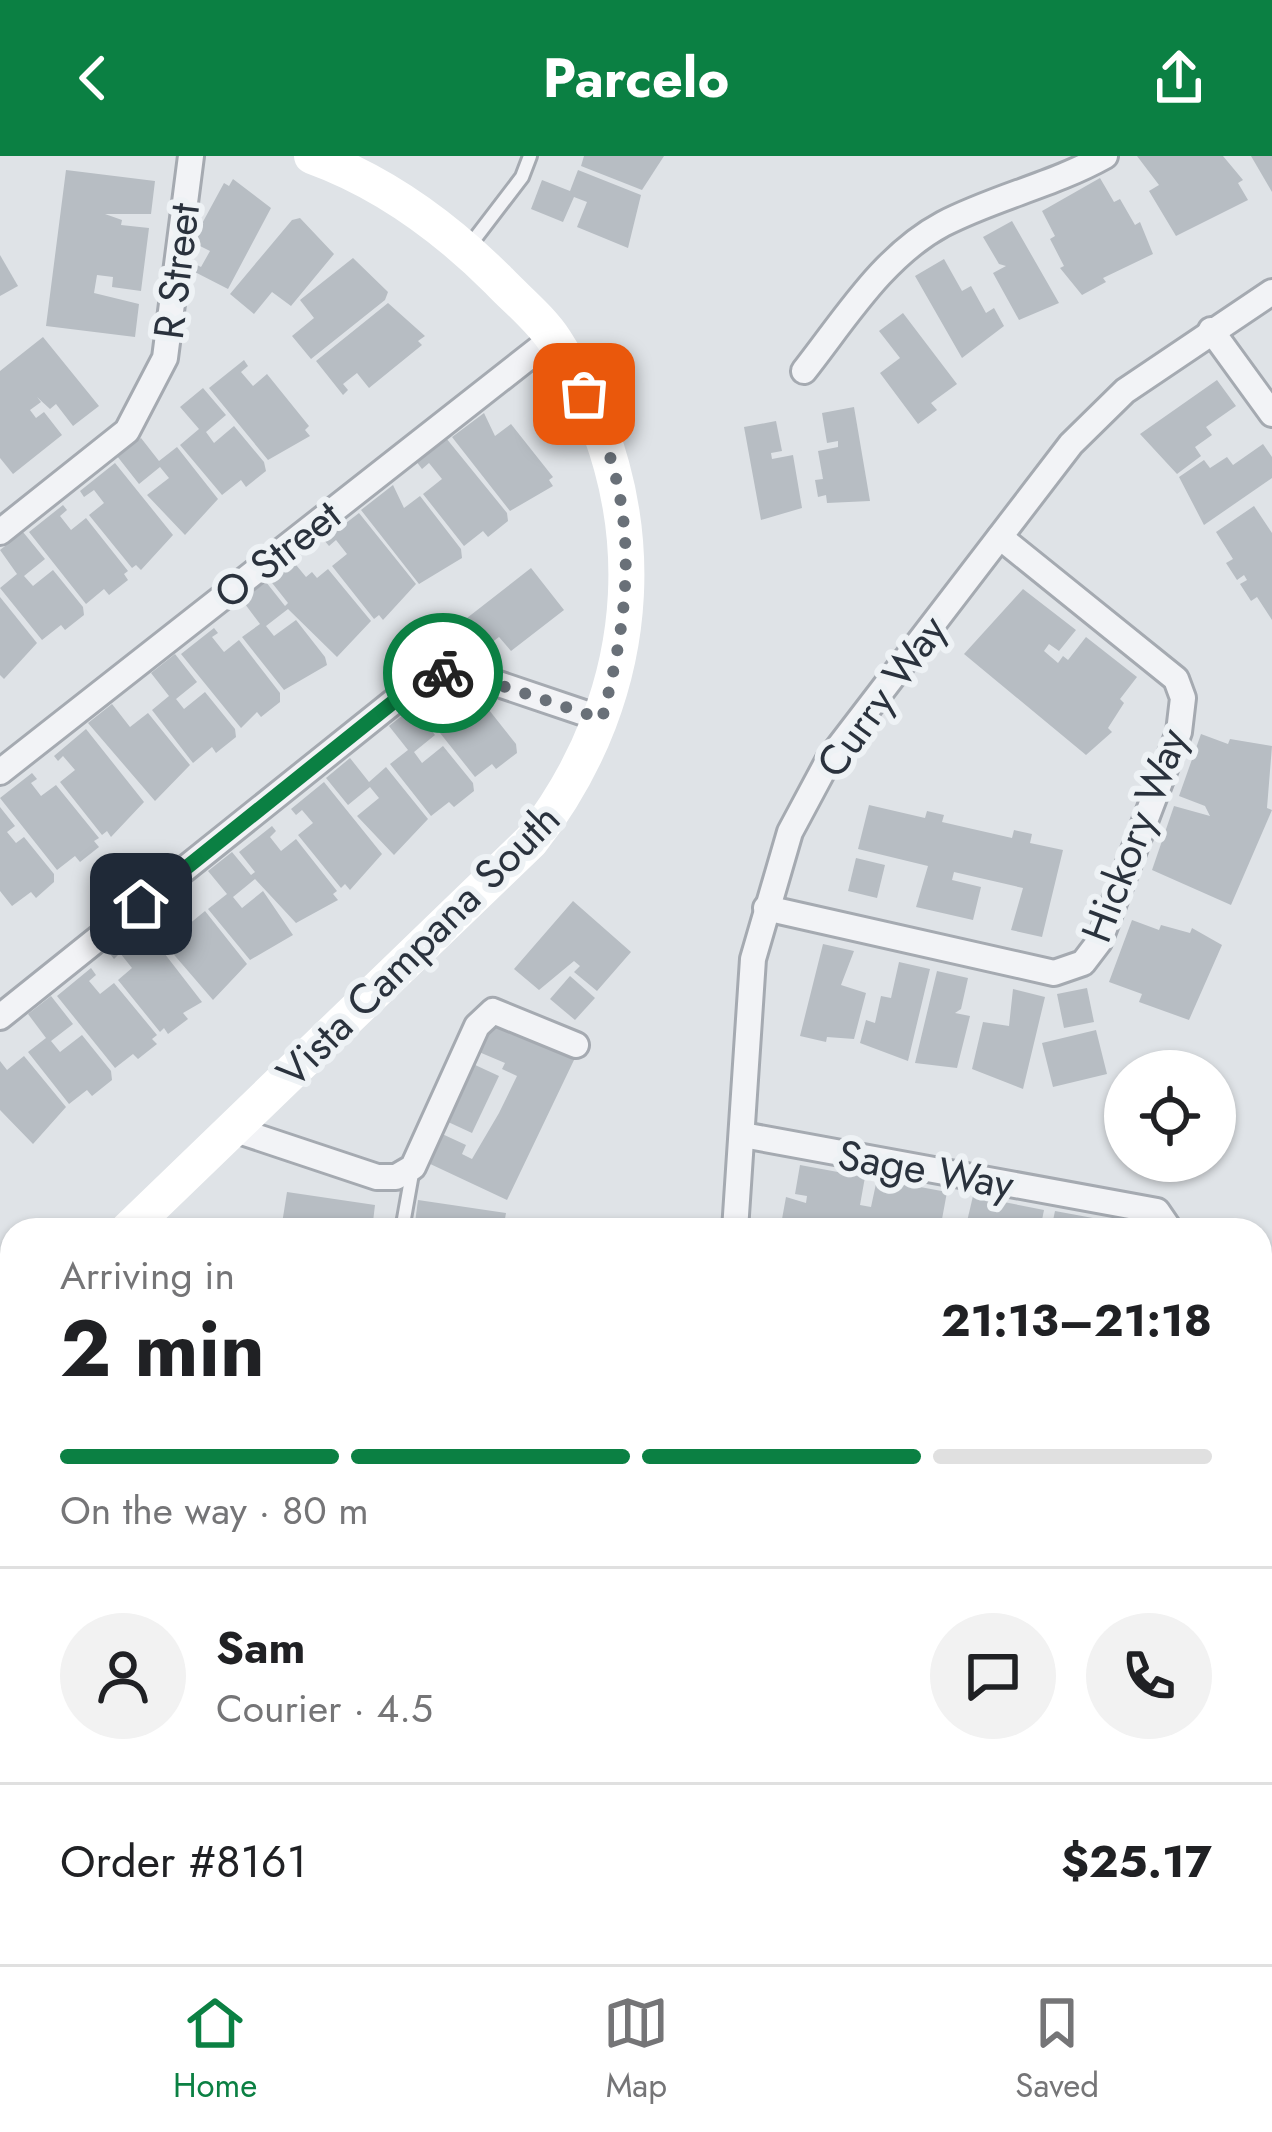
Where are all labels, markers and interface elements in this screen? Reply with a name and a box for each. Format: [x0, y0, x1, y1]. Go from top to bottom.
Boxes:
text: Parcelo [543, 39, 729, 117]
icon: back [60, 45, 126, 111]
icon: share [1146, 45, 1212, 111]
street label: R Street [138, 200, 215, 342]
pin [533, 343, 635, 445]
icon: bag [551, 361, 617, 427]
street label: O Street [201, 485, 354, 623]
street label: Curry Way [802, 602, 962, 790]
courier [383, 613, 503, 733]
icon: bike [410, 640, 476, 706]
street label: Hickory Way [1066, 719, 1203, 951]
street label: Vista Campana South [263, 790, 574, 1101]
pin [90, 853, 192, 955]
icon: home [108, 871, 174, 937]
map controls [1104, 1050, 1236, 1182]
button: locate [1104, 1050, 1236, 1182]
street label: Sage Way [833, 1124, 1019, 1215]
text: Arriving in [60, 1247, 235, 1304]
text: 21:13–21:18 [941, 1288, 1212, 1353]
text: 2 min [60, 1293, 265, 1405]
text: On the way · 80 m [60, 1482, 369, 1539]
button: person [60, 1613, 186, 1739]
button: chat [930, 1613, 1056, 1739]
button: phone [1086, 1613, 1212, 1739]
text: Sam [216, 1615, 305, 1680]
text: Courier · 4.5 [216, 1680, 433, 1737]
text: Order #8161 [60, 1829, 307, 1894]
text: $25.17 [1061, 1829, 1212, 1894]
tab: Home [173, 1990, 257, 2109]
tab: Map [603, 1990, 669, 2109]
tab: Saved [1015, 1990, 1099, 2109]

